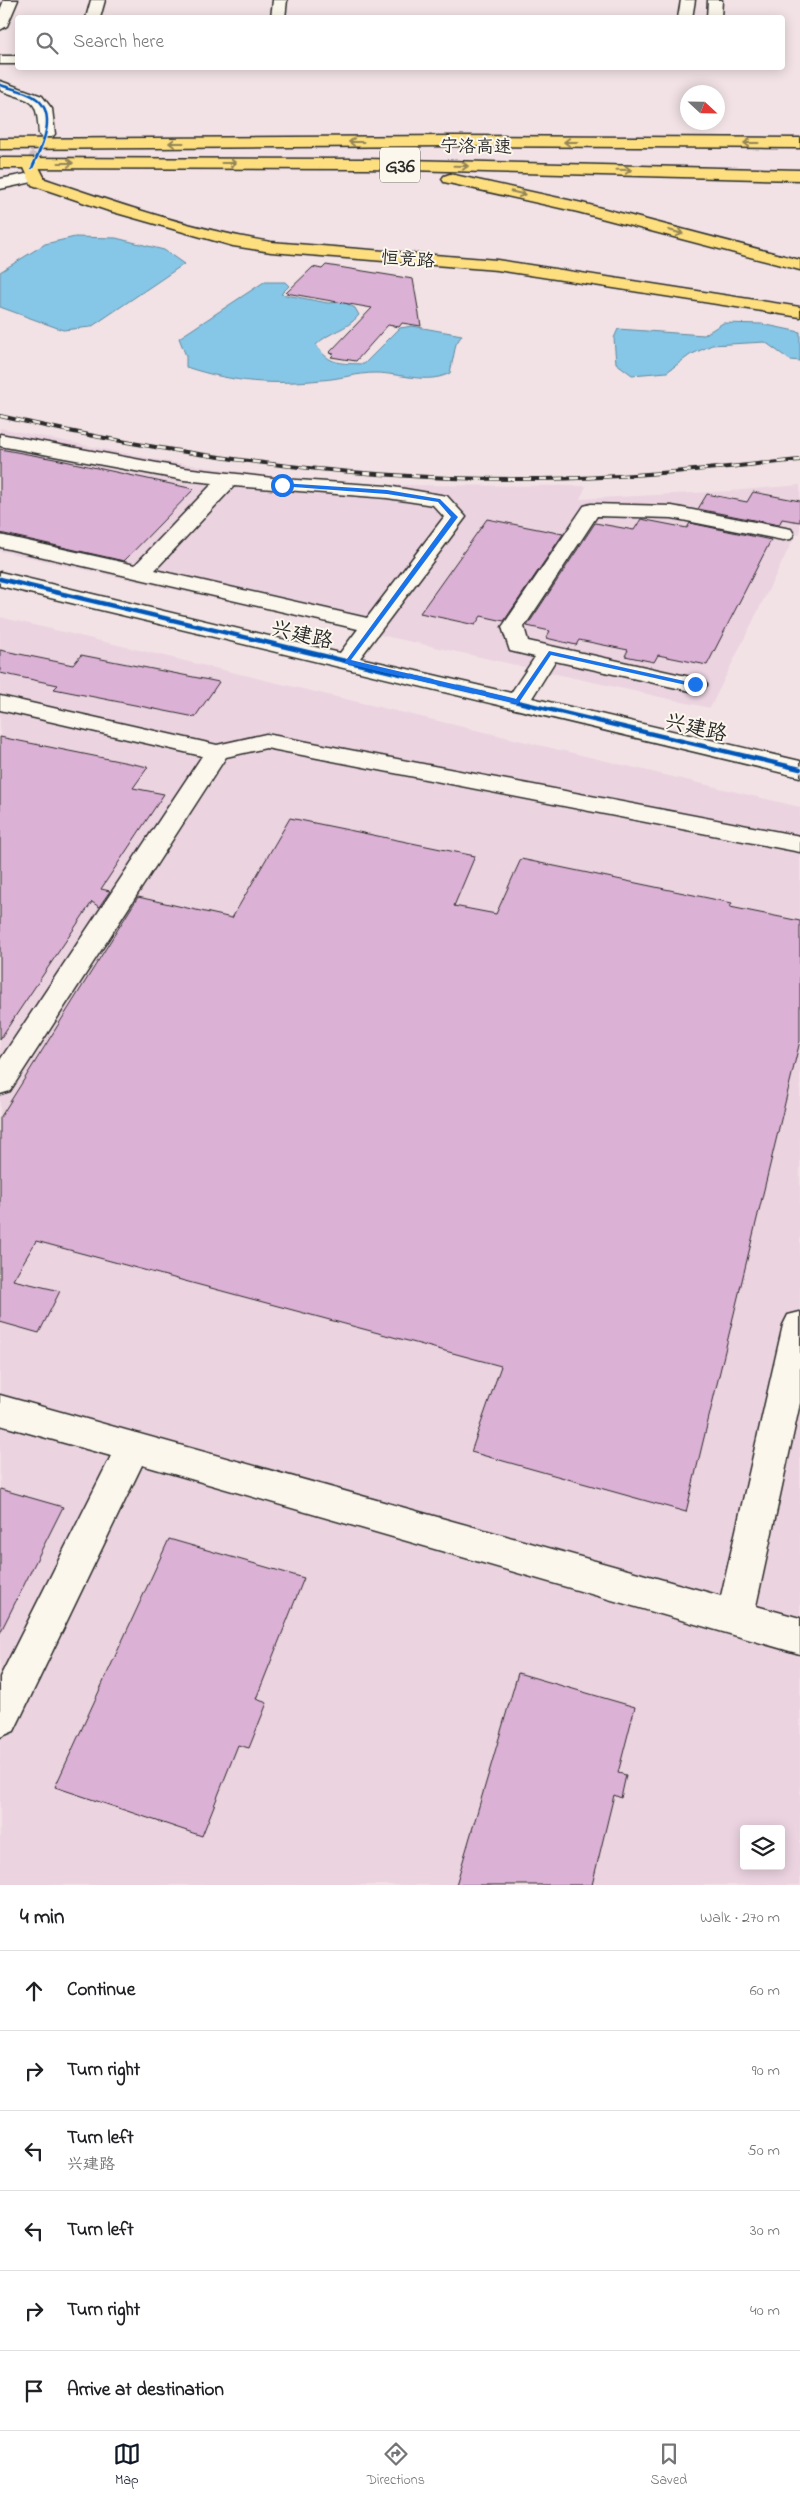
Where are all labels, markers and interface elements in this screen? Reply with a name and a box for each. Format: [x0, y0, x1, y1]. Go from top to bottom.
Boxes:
search box [15, 15, 785, 70]
icon: search [33, 29, 61, 57]
text: Search here [73, 29, 164, 56]
north arrow [680, 85, 725, 130]
street label: 宁洛高速 [440, 134, 512, 162]
one-way arrow [349, 137, 365, 146]
one-way arrow [564, 137, 580, 147]
one-way arrow [169, 138, 185, 148]
one-way arrow [744, 138, 760, 148]
road number: G36 [380, 148, 420, 182]
one-way arrow [58, 158, 74, 168]
one-way arrow [220, 158, 236, 168]
one-way arrow [452, 161, 469, 171]
one-way arrow [615, 166, 631, 175]
one-way arrow [510, 189, 526, 198]
one-way arrow [667, 228, 683, 238]
street label: 恒竞路 [380, 246, 436, 276]
route start [271, 474, 294, 497]
street label: 兴建路 [267, 614, 336, 658]
route end [684, 673, 707, 696]
street label: 兴建路 [661, 707, 730, 751]
map controls [740, 1825, 785, 1870]
button: layers [740, 1825, 785, 1870]
text: 4 min [20, 1903, 64, 1933]
text: Walk · 270 m [700, 1906, 780, 1930]
icon: ahead [20, 1977, 48, 2005]
text: Continue [67, 1977, 135, 2004]
text: 60 m [750, 1979, 780, 2003]
icon: right [20, 2057, 48, 2085]
text: Turn right [67, 2057, 140, 2084]
text: 90 m [752, 2059, 780, 2083]
text: Turn left [67, 2125, 134, 2152]
icon: left [20, 2137, 48, 2165]
text: 50 m [748, 2139, 780, 2163]
text: 兴建路 [67, 2153, 115, 2177]
icon: left [20, 2217, 48, 2245]
text: Turn left [67, 2217, 134, 2244]
text: 30 m [750, 2219, 780, 2243]
icon: right [20, 2297, 48, 2325]
text: Turn right [67, 2297, 140, 2324]
text: 40 m [750, 2299, 780, 2323]
icon: arrive [20, 2377, 48, 2405]
text: Arrive at destination [67, 2377, 224, 2404]
tab: Map [113, 2440, 141, 2491]
tab: Directions [367, 2440, 425, 2491]
tab: Saved [651, 2440, 687, 2491]

